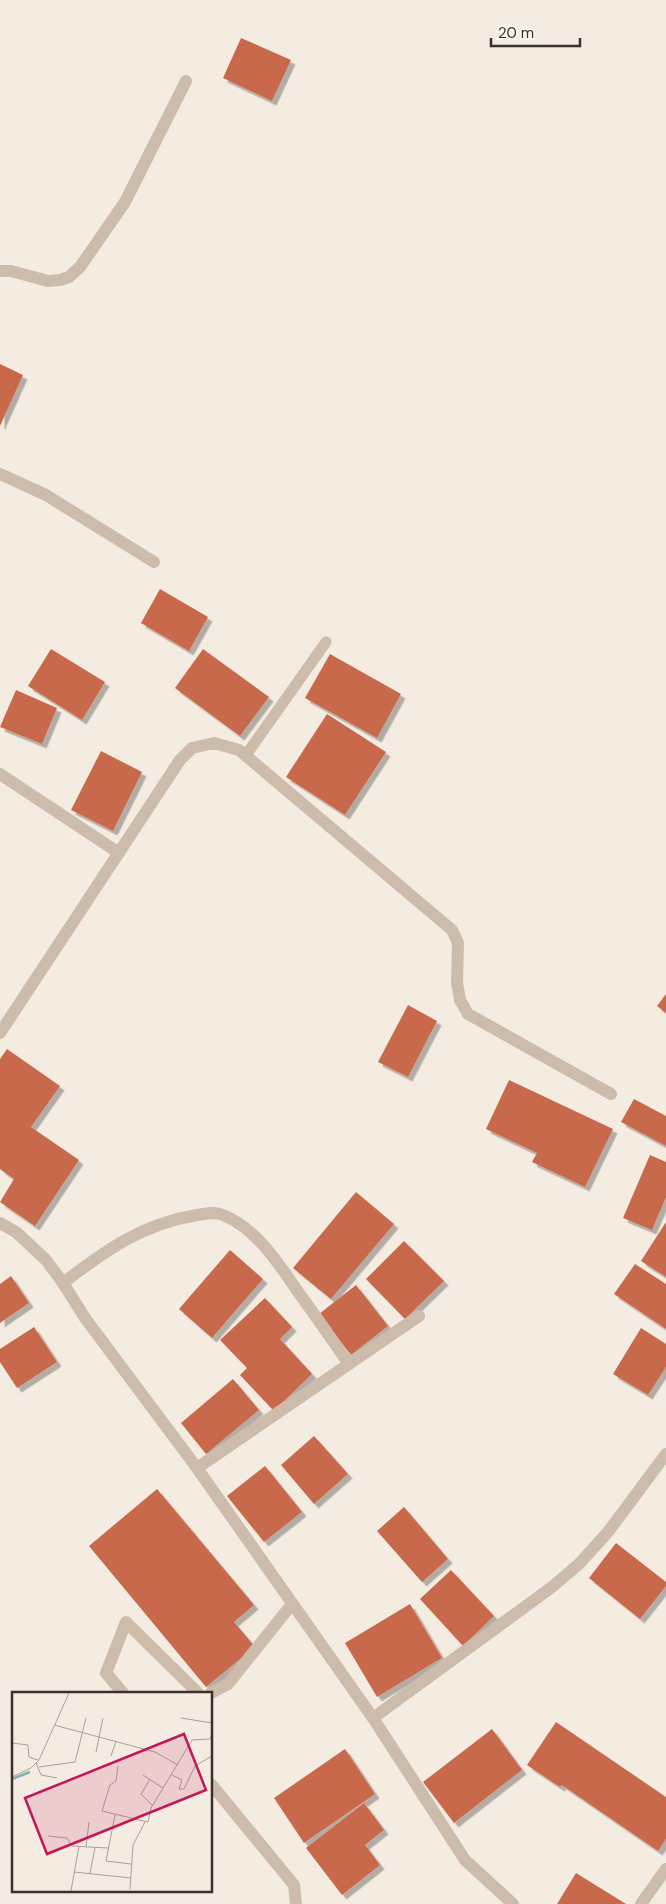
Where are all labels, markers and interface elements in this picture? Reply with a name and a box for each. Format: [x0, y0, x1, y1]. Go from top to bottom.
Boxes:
scale bar [491, 15, 580, 47]
text: 20 m [498, 23, 534, 43]
inset map [12, 1692, 212, 1892]

